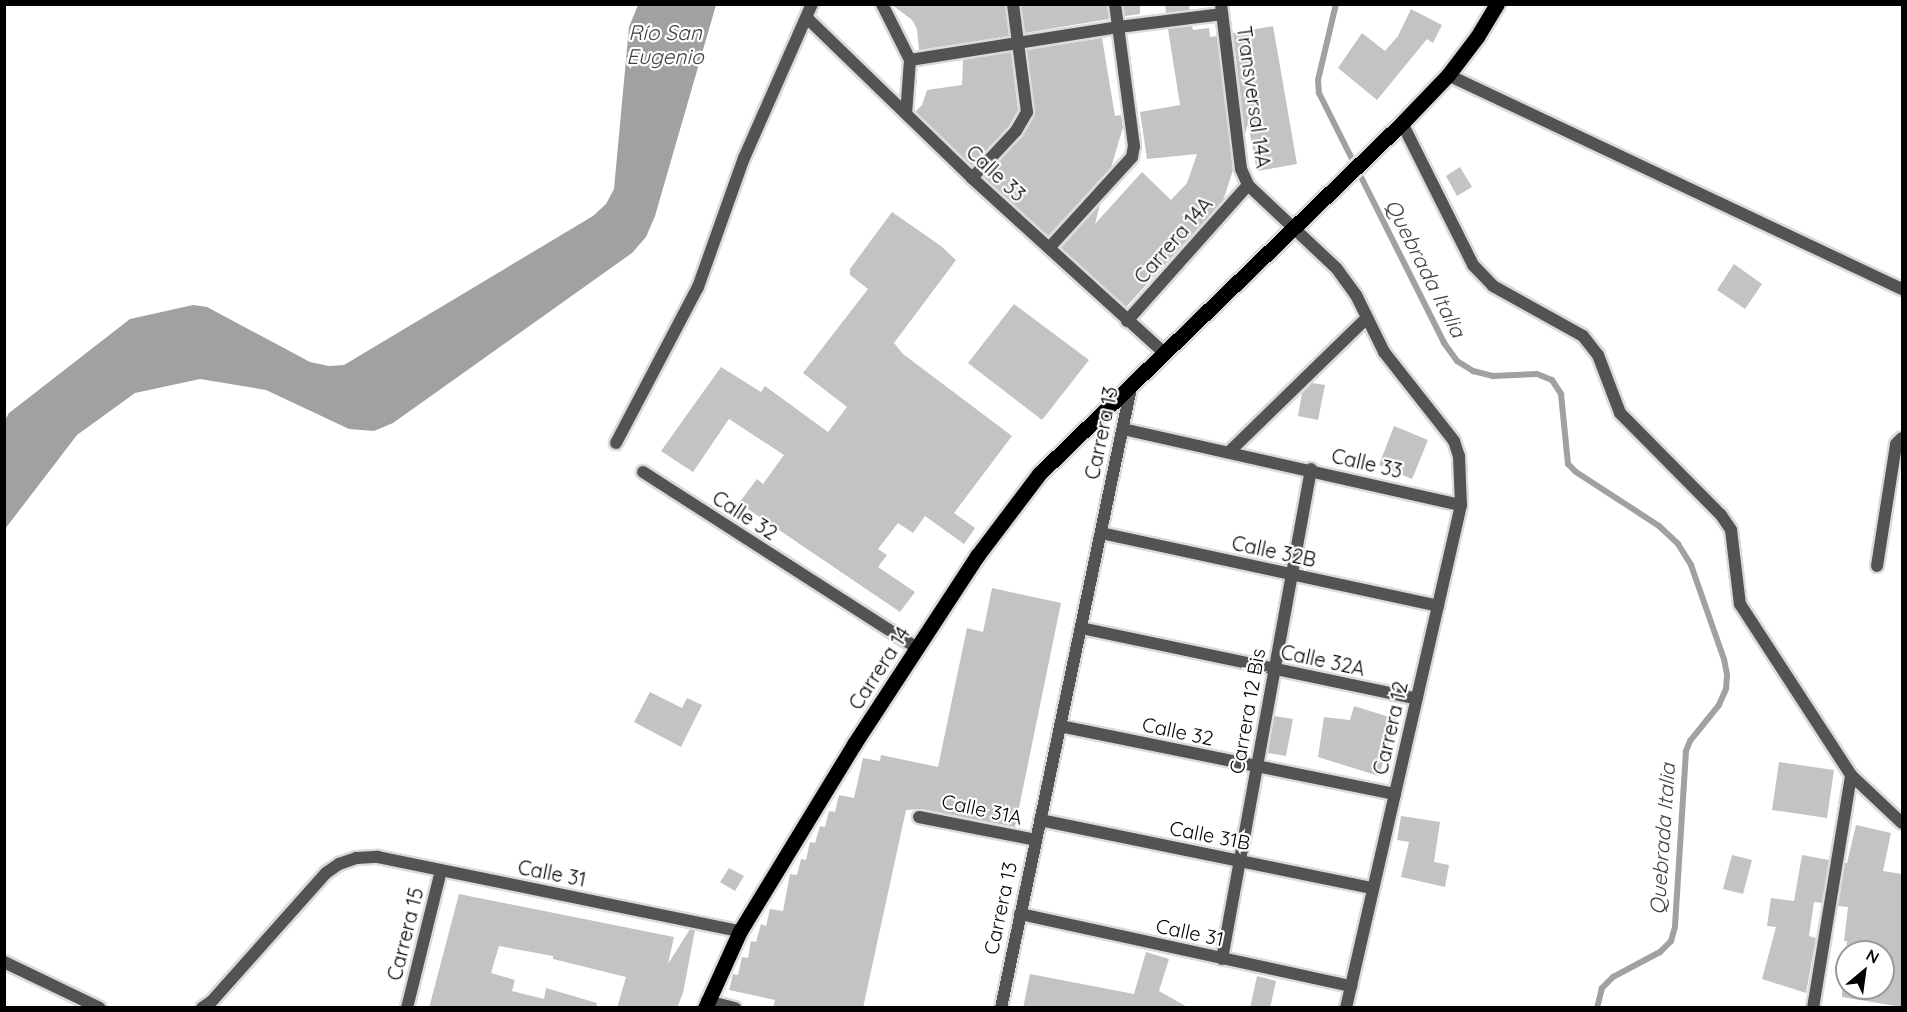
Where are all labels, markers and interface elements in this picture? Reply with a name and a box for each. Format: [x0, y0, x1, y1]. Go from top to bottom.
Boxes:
water label: Río San Eugenio [626, 19, 704, 69]
street label: Transversal 14A [1232, 24, 1276, 170]
street label: Calle 33 [962, 140, 1030, 206]
street label: Carrera 14A [1129, 192, 1217, 288]
water label: Quebrada Italia [1380, 195, 1472, 341]
street label: Carrera 13 [1079, 384, 1123, 482]
street label: Calle 33 [1329, 443, 1405, 483]
street label: Calle 32 [708, 485, 782, 545]
street label: Calle 32B [1230, 530, 1318, 572]
street label: Carrera 14 [843, 622, 915, 714]
street label: Calle 32A [1279, 639, 1367, 681]
street label: Carrera 12 Bis [1224, 646, 1270, 776]
street label: Carrera 12 [1368, 679, 1412, 777]
street label: Calle 32 [1140, 712, 1216, 750]
water label: Quebrada Italia [1644, 762, 1680, 916]
street label: Calle 31A [940, 789, 1024, 829]
street label: Calle 31B [1168, 815, 1252, 855]
street label: Calle 31 [516, 855, 588, 891]
street label: Carrera 13 [978, 859, 1022, 957]
street label: Carrera 15 [382, 885, 428, 983]
street label: Calle 31 [1154, 913, 1226, 951]
north arrow [1835, 940, 1895, 1000]
text: N [1863, 944, 1883, 968]

